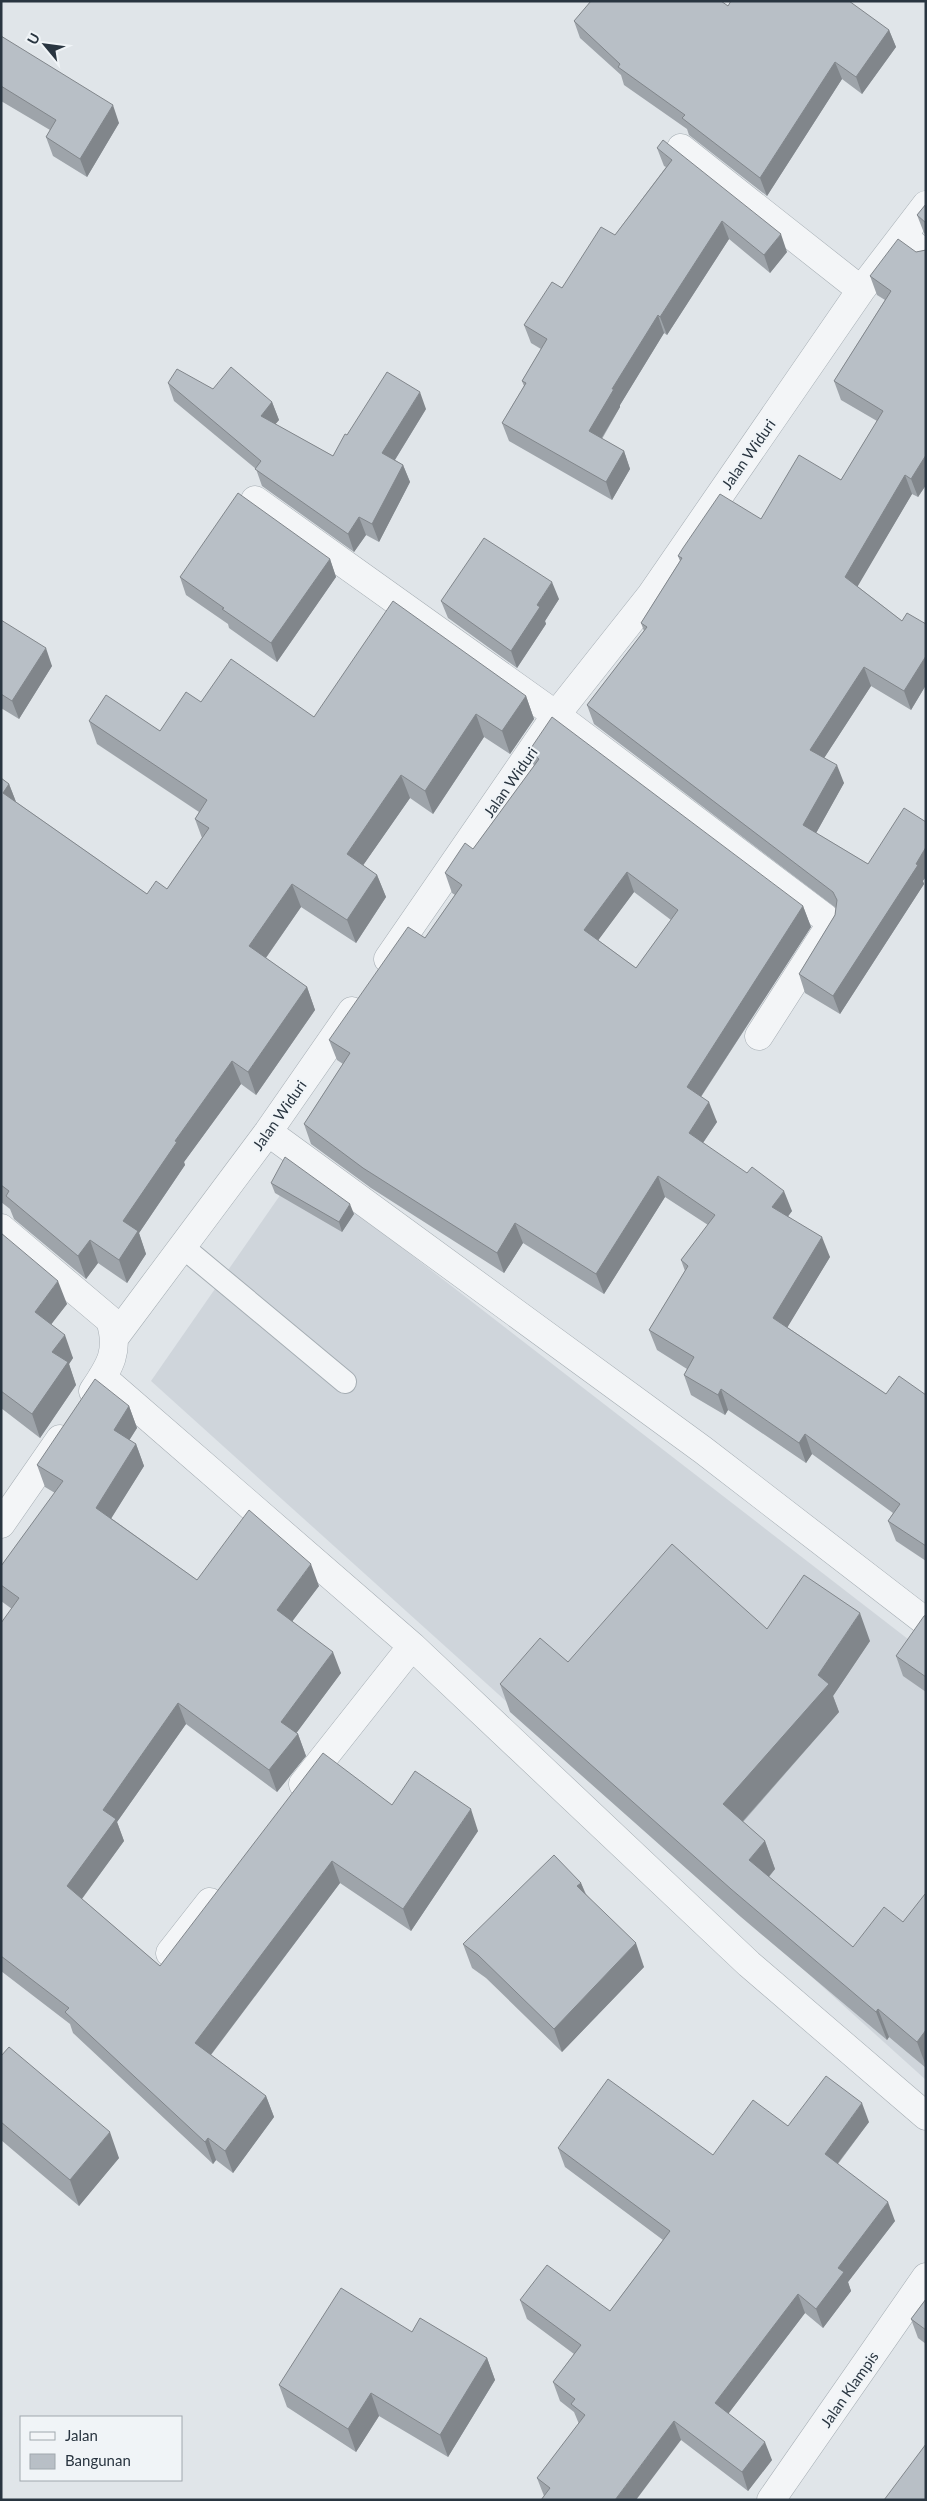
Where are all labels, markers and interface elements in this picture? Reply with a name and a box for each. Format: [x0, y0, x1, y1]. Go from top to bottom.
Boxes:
north arrow [20, 20, 70, 70]
text: U [23, 30, 43, 47]
street label: Jalan Widuri [717, 415, 779, 493]
street label: Jalan Widuri [479, 743, 541, 821]
street label: Jalan Widuri [248, 1076, 310, 1154]
street label: Jalan Klampis [816, 2348, 882, 2430]
legend [20, 2416, 182, 2481]
text: Jalan [65, 2426, 98, 2444]
text: Bangunan [65, 2451, 131, 2469]

